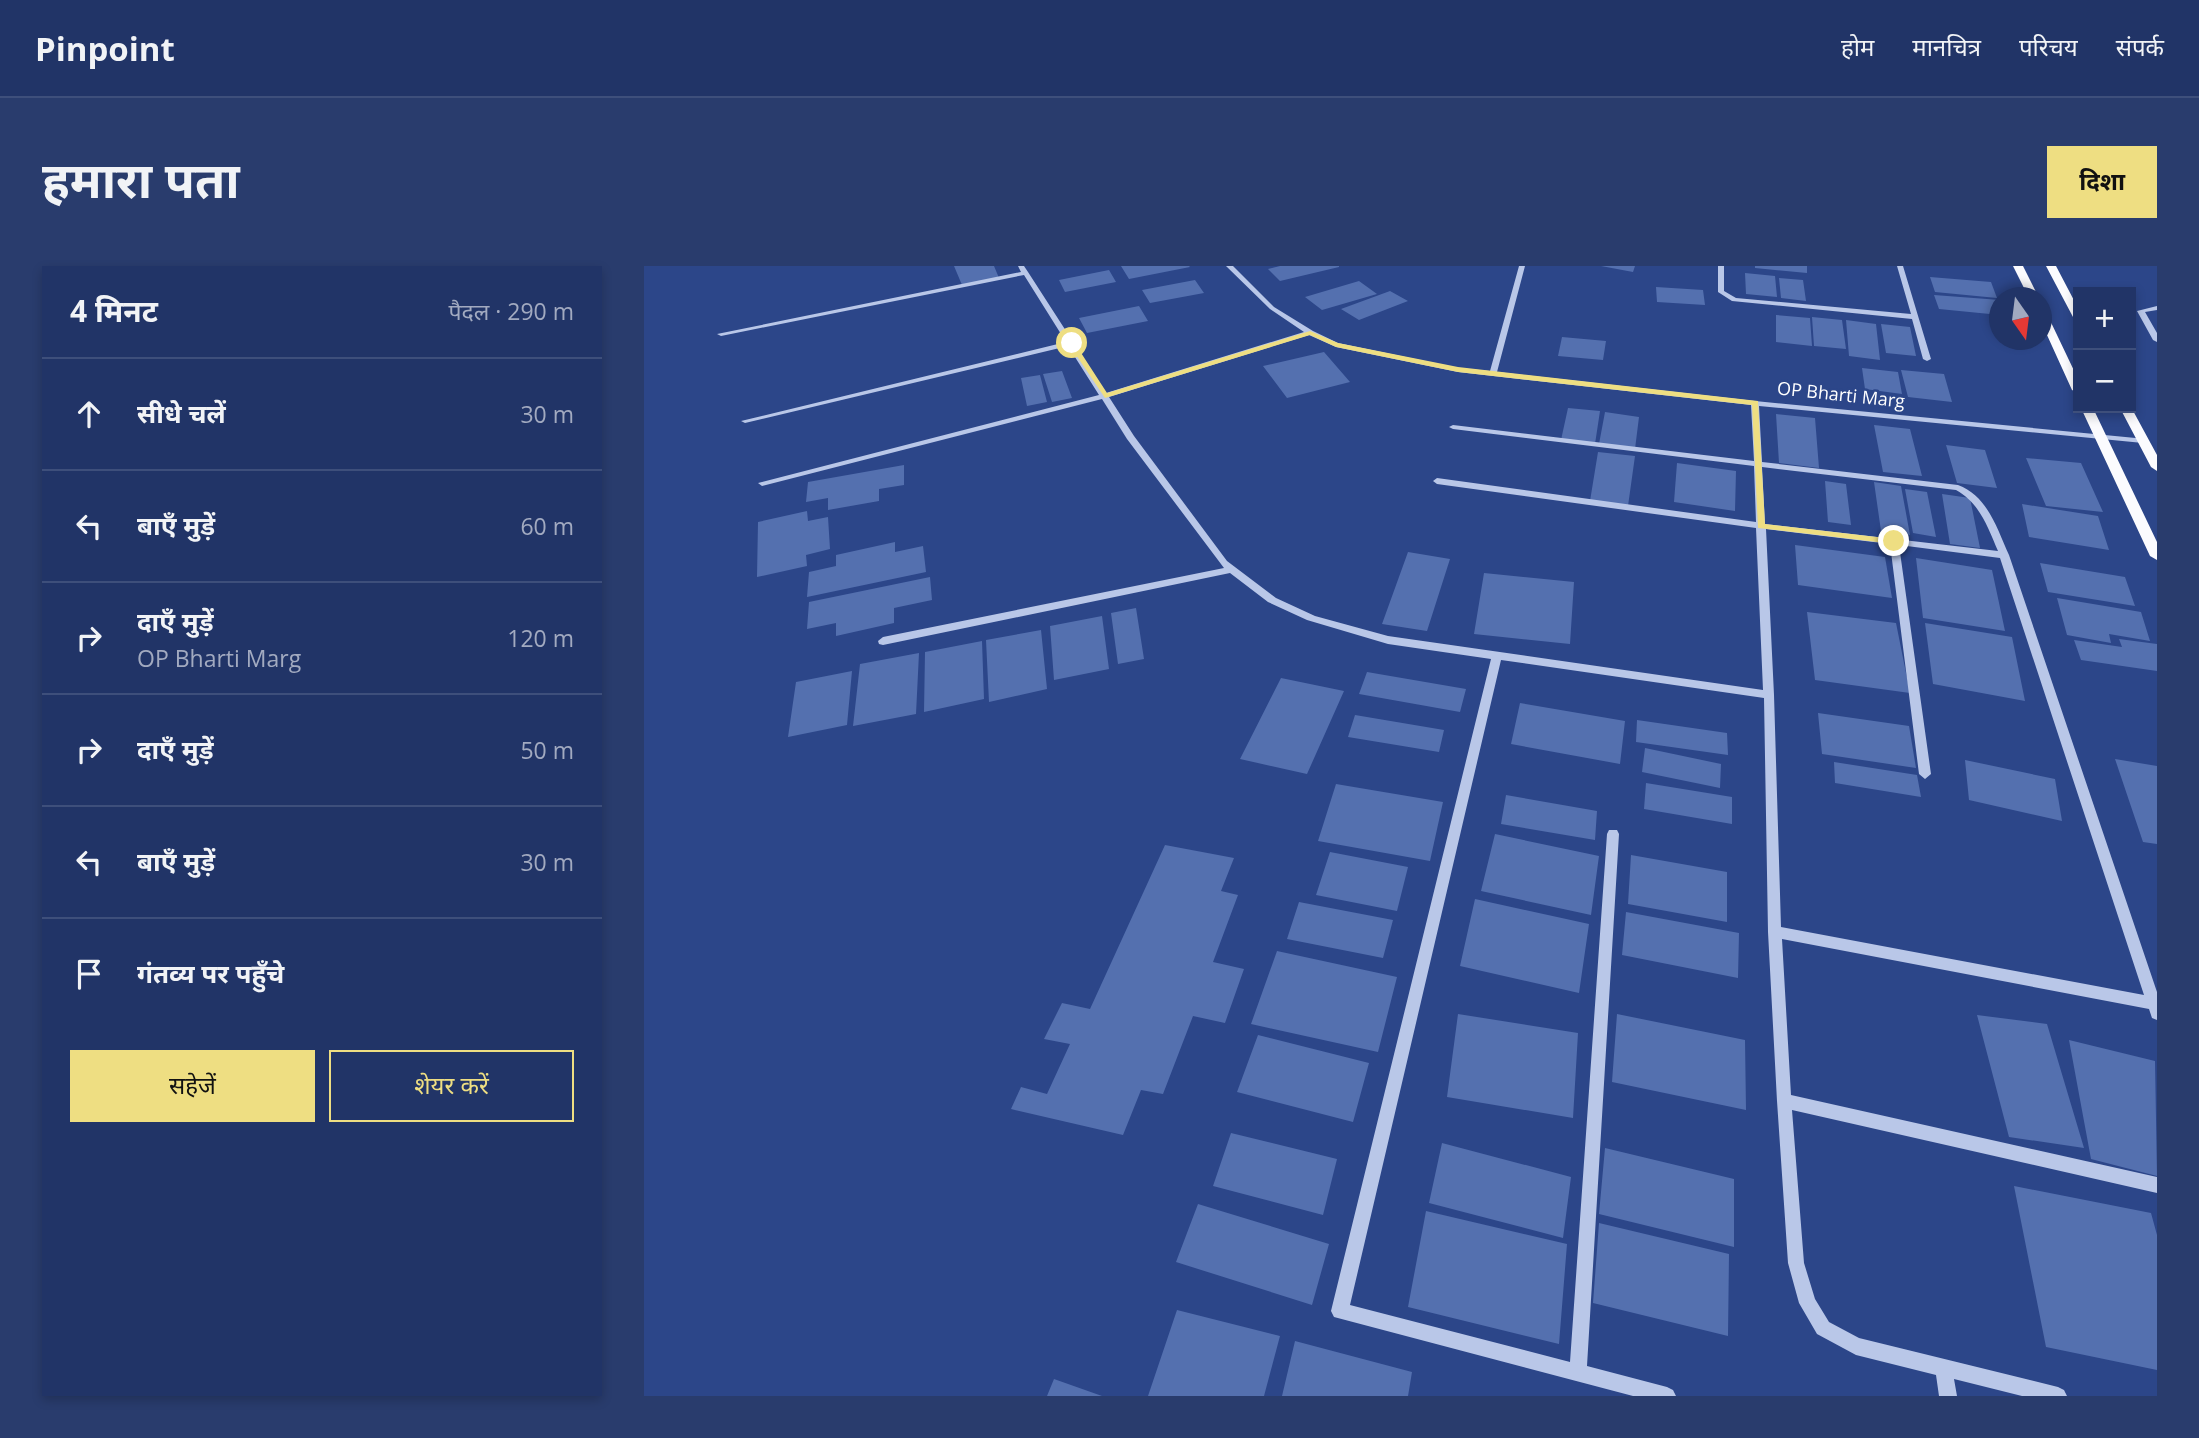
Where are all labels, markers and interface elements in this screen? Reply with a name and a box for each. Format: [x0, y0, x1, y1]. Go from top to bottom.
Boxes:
text: Pinpoint [35, 26, 175, 71]
text: होम [1841, 30, 1874, 63]
text: मानचित्र [1912, 30, 1981, 63]
text: परिचय [2019, 30, 2078, 63]
text: संपर्क [2116, 30, 2164, 63]
text: हमारा पता [42, 146, 240, 212]
button: दिशा [2047, 146, 2157, 218]
north arrow [1989, 287, 2052, 350]
map controls [2073, 287, 2136, 413]
button: + [2073, 287, 2136, 350]
text: 4 मिनट [70, 290, 158, 331]
text: पैदल · 290 m [448, 295, 574, 327]
route start [1056, 327, 1087, 358]
button: − [2073, 350, 2136, 413]
street label: OP Bharti Marg [1776, 375, 1906, 413]
icon: ahead [70, 395, 108, 433]
text: सीधे चलें [137, 395, 226, 431]
text: 30 m [520, 398, 574, 430]
icon: left [70, 507, 108, 545]
text: बाएँ मुड़ें [137, 507, 215, 543]
text: 60 m [520, 510, 574, 542]
route end [1878, 525, 1909, 556]
text: दाएँ मुड़ें [137, 603, 214, 639]
icon: right [70, 619, 108, 657]
text: 120 m [507, 622, 574, 654]
text: OP Bharti Marg [137, 642, 301, 674]
icon: right [70, 731, 108, 769]
text: दाएँ मुड़ें [137, 731, 214, 767]
text: 50 m [520, 734, 574, 766]
icon: left [70, 843, 108, 881]
text: बाएँ मुड़ें [137, 843, 215, 879]
text: 30 m [520, 846, 574, 878]
icon: arrive [70, 955, 108, 993]
text: गंतव्य पर पहुँचे [137, 955, 284, 991]
button: सहेजें [70, 1050, 315, 1122]
button: शेयर करें [329, 1050, 574, 1122]

